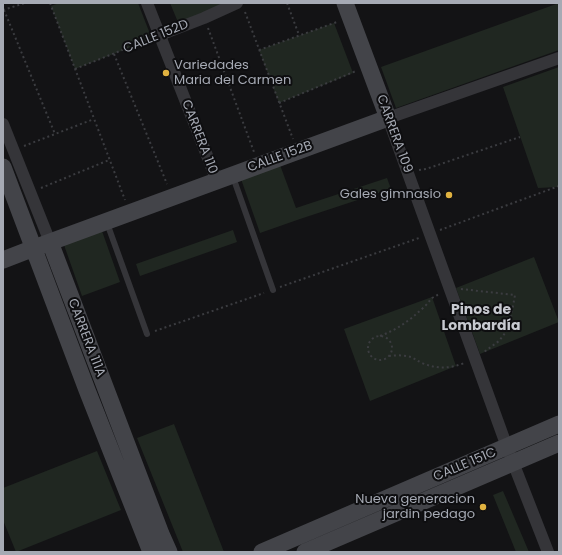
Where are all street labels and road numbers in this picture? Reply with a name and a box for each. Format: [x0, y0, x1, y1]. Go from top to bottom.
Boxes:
street label: CALLE 152D [121, 17, 191, 57]
street label: CARRERA 109 [373, 93, 415, 175]
street label: CARRERA 110 [178, 98, 220, 176]
street label: CALLE 152B [245, 138, 315, 176]
street label: CARRERA 111A [64, 297, 108, 379]
street label: CALLE 151C [431, 445, 499, 485]

